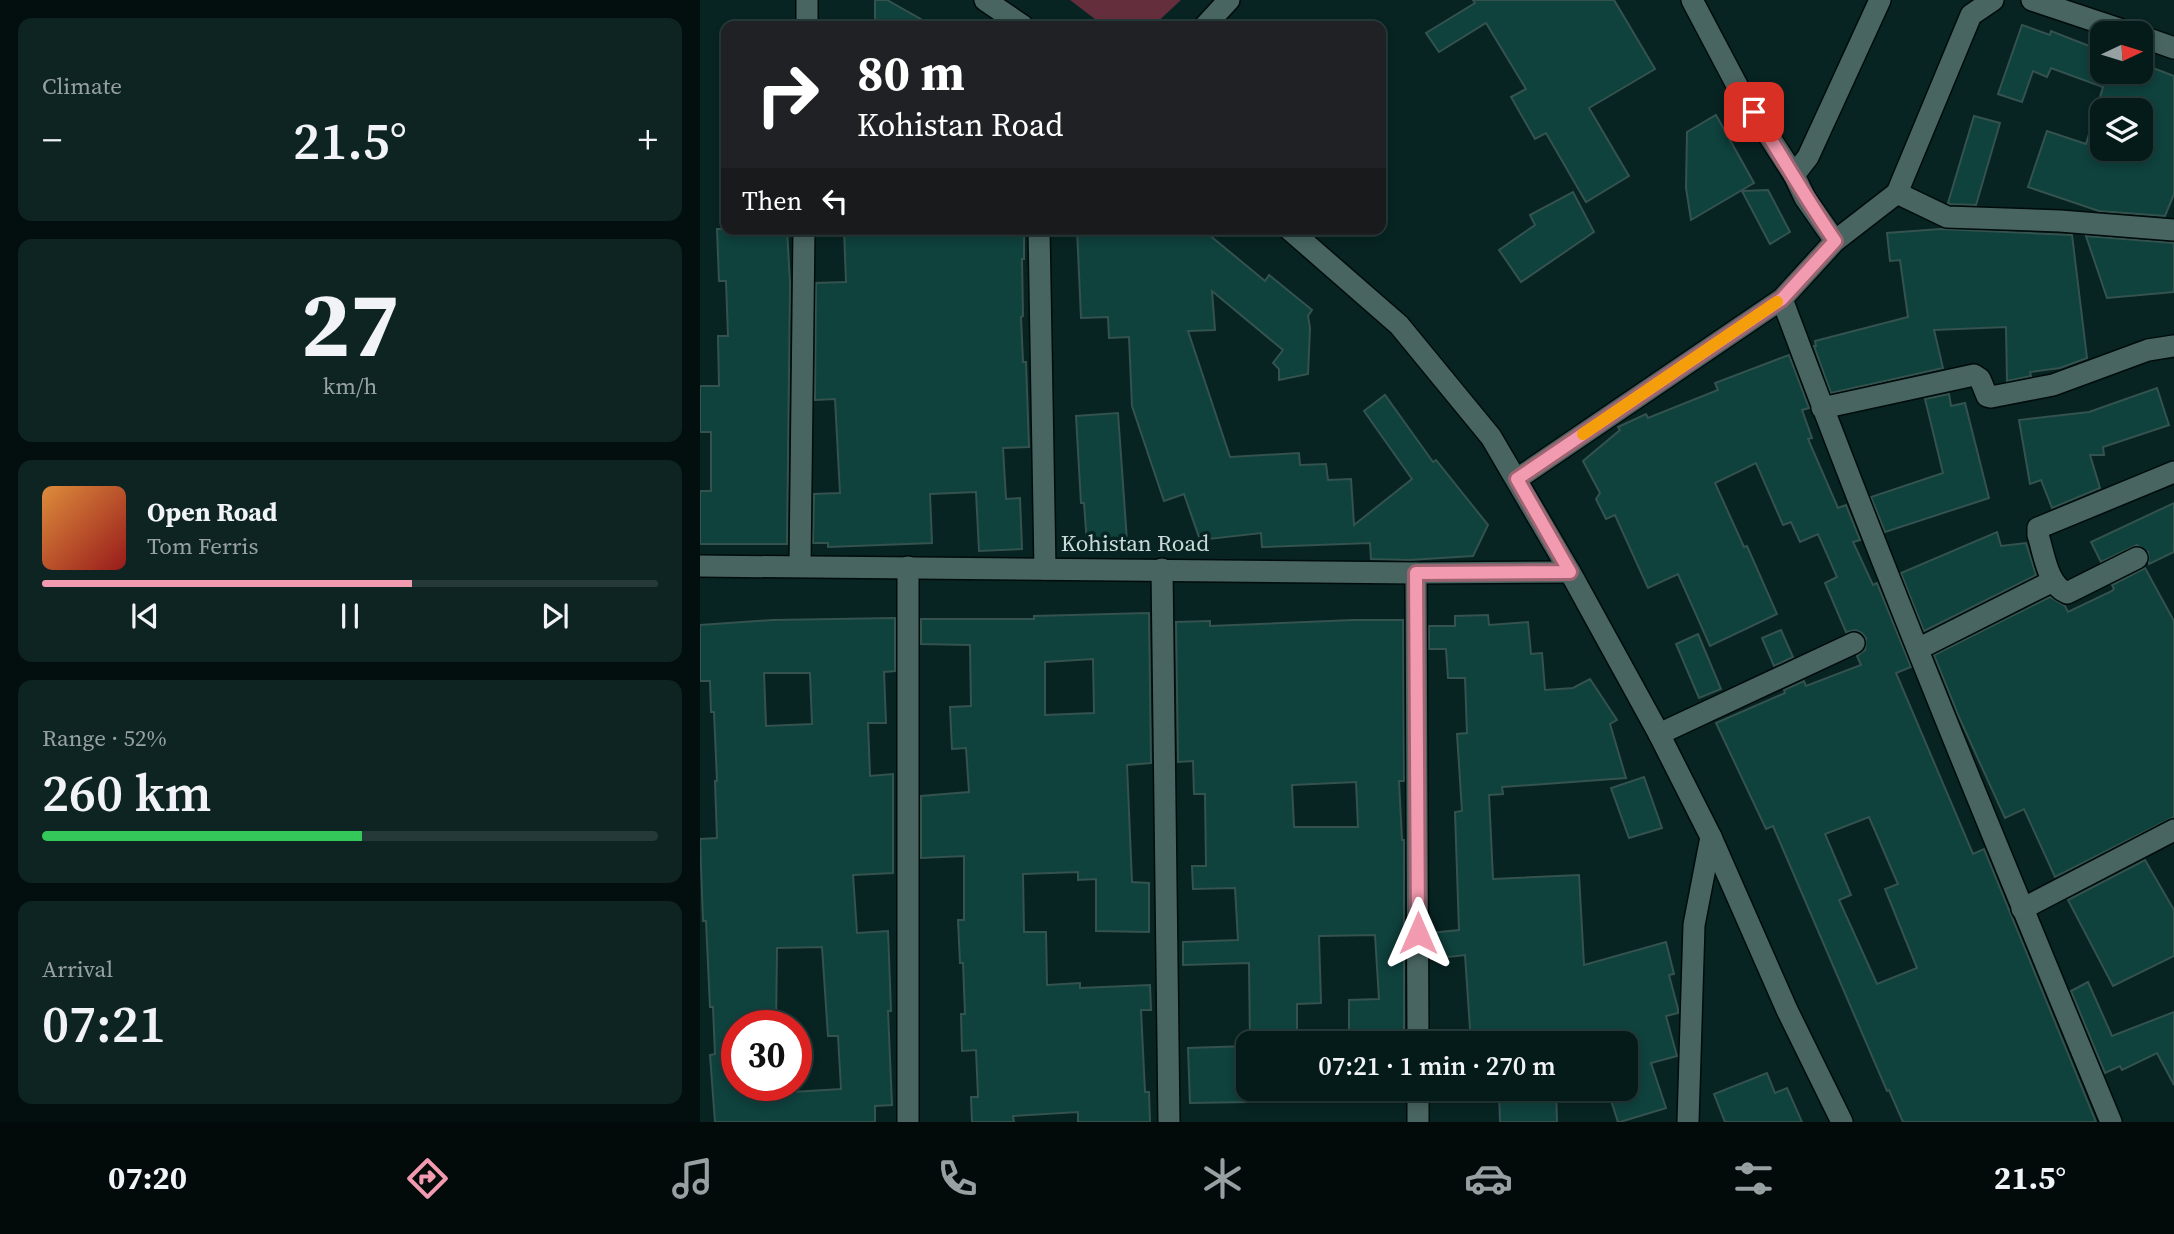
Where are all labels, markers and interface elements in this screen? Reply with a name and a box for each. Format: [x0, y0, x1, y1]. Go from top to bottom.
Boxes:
north arrow [2090, 21, 2152, 84]
map controls [2090, 21, 2153, 161]
text: 80 m [857, 39, 965, 106]
icon: right [742, 49, 833, 140]
text: Climate [42, 70, 122, 102]
pin [1724, 82, 1784, 142]
icon: arrive [1735, 93, 1773, 131]
button: layers [2090, 98, 2153, 161]
text: Kohistan Road [857, 103, 1064, 147]
text: 21.5° [293, 105, 407, 176]
text: − [42, 114, 62, 166]
text: + [638, 114, 658, 166]
icon: left [816, 182, 854, 220]
text: Then [742, 183, 802, 219]
text: 27 [301, 262, 399, 386]
text: km/h [323, 370, 377, 402]
text: Open Road [147, 494, 278, 530]
street label: Kohistan Road [1061, 527, 1209, 559]
text: Tom Ferris [147, 530, 258, 562]
icon: previous [126, 597, 164, 635]
icon: pause [331, 597, 369, 635]
icon: next [536, 597, 574, 635]
text: Range · 52% [42, 722, 167, 754]
text: 260 km [42, 757, 211, 828]
position arrow [1381, 896, 1455, 970]
text: Arrival [42, 953, 113, 985]
text: 07:21 [42, 988, 166, 1059]
speed limit sign: 30 [721, 1010, 812, 1101]
text: 07:21 · 1 min · 270 m [1318, 1048, 1556, 1084]
icon: directions [403, 1154, 452, 1203]
icon: music [668, 1154, 717, 1203]
icon: phone [933, 1154, 982, 1203]
icon: climate [1198, 1154, 1247, 1203]
icon: car [1464, 1154, 1513, 1203]
icon: filters [1729, 1154, 1778, 1203]
text: 07:20 [108, 1156, 187, 1200]
text: 21.5° [1994, 1156, 2066, 1200]

